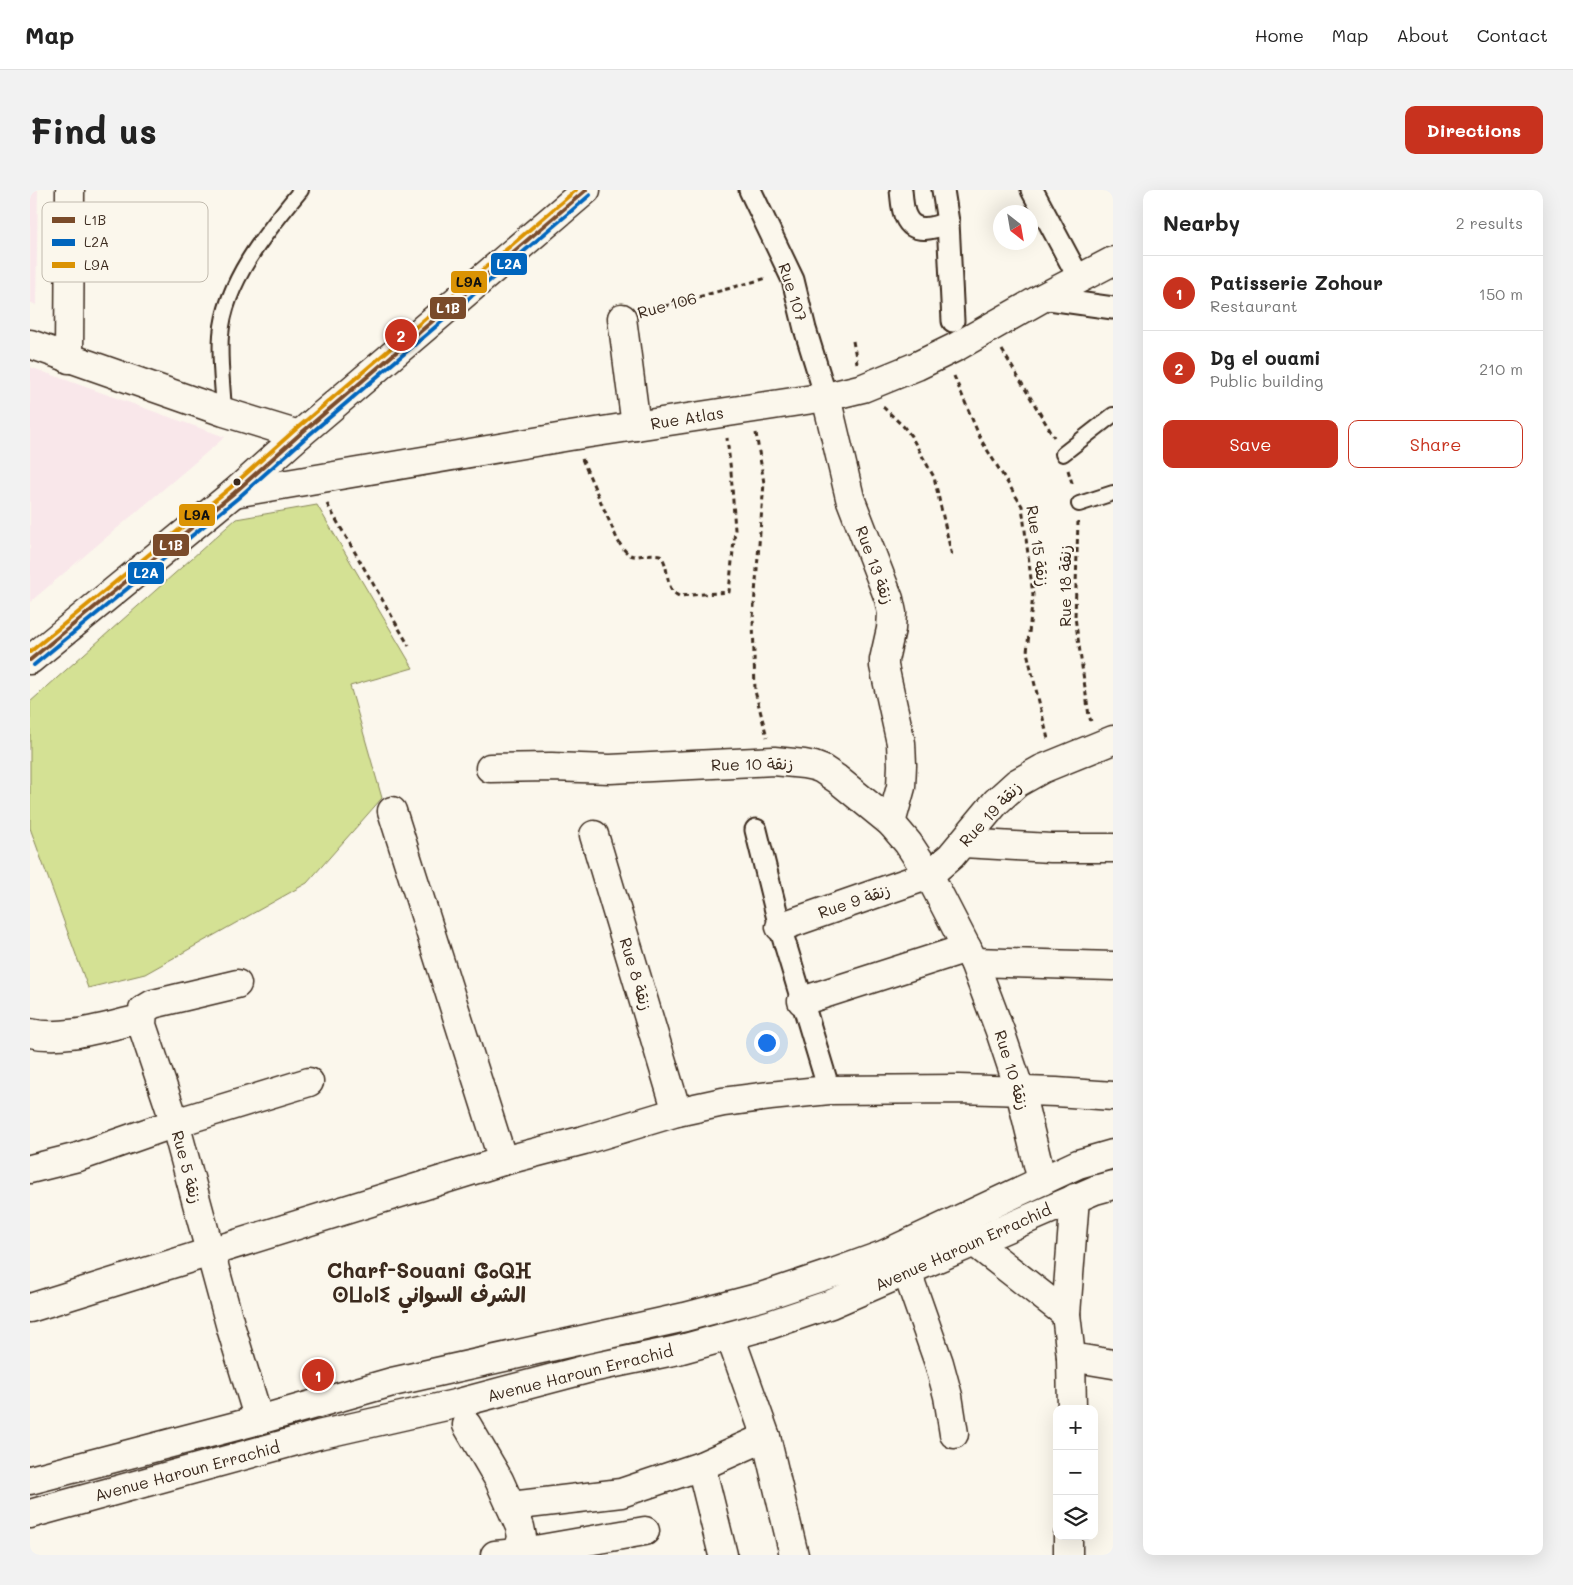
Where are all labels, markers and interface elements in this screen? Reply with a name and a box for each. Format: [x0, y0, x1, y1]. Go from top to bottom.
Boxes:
text: Map [25, 19, 74, 50]
text: Home [1255, 23, 1304, 47]
text: Map [1332, 23, 1368, 47]
text: About [1396, 23, 1449, 47]
text: Contact [1477, 23, 1548, 47]
button: Directions [1405, 106, 1543, 154]
text: Find us [30, 107, 157, 153]
legend [42, 202, 208, 282]
north arrow [993, 205, 1038, 250]
text: Nearby [1163, 209, 1240, 236]
text: L1B [84, 210, 106, 229]
text: 2 results [1456, 212, 1523, 233]
text: L2A [84, 232, 109, 251]
line badge: L2A [490, 252, 528, 276]
text: L2A [496, 254, 522, 273]
text: L9A [84, 255, 109, 274]
street label: Rue 107 [774, 260, 813, 324]
line badge: L9A [450, 270, 488, 294]
text: Patisserie Zohour [1210, 270, 1383, 295]
text: L9A [456, 272, 482, 291]
text: 1 [1175, 283, 1183, 304]
text: 150 m [1479, 283, 1523, 304]
street label: Rue 106 [635, 287, 699, 323]
text: Restaurant [1210, 295, 1298, 316]
line badge: L1B [429, 296, 467, 320]
text: L1B [436, 298, 460, 317]
pin: 2 [385, 316, 417, 354]
text: Dg el ouami [1210, 345, 1321, 370]
text: 2 [1175, 358, 1183, 379]
text: 210 m [1479, 358, 1523, 379]
text: Public building [1210, 370, 1323, 391]
street label: Rue Atlas [649, 401, 725, 434]
button: Save [1163, 420, 1338, 468]
button: Share [1348, 420, 1523, 468]
unlabelled marker [232, 477, 242, 487]
line badge: L9A [178, 503, 216, 527]
street label: Rue 15 زنقة [1022, 504, 1055, 588]
text: L9A [184, 505, 210, 524]
street label: Rue 13 زنقة [852, 523, 899, 607]
line badge: L1B [152, 533, 190, 557]
text: L1B [159, 535, 183, 554]
street label: Rue 18 زنقة [1054, 545, 1075, 627]
line badge: L2A [127, 561, 165, 585]
text: L2A [133, 563, 159, 582]
street label: Rue 10 زنقة [711, 752, 793, 775]
street label: Rue 19 زنقة [954, 777, 1025, 851]
street label: Rue 9 زنقة [815, 878, 893, 923]
street label: Rue 8 زنقة [615, 935, 657, 1013]
street label: Rue 10 زنقة [990, 1027, 1035, 1112]
your location [754, 1030, 780, 1056]
street label: Rue 5 زنقة [168, 1128, 207, 1206]
street label: Avenue Haroun Errachid [871, 1198, 1054, 1295]
district label: Charf-Souani ⵛⴰⵕⴼ ⵙⵡⴰⵏⵉ الشرف السواني [327, 1256, 531, 1314]
street label: Avenue Haroun Errachid [485, 1339, 675, 1406]
pin: 1 [302, 1356, 334, 1394]
map controls [1053, 1405, 1098, 1540]
button: + [1053, 1405, 1098, 1450]
street label: Avenue Haroun Errachid [92, 1436, 282, 1505]
button: − [1053, 1450, 1098, 1495]
button: layers [1053, 1495, 1098, 1540]

